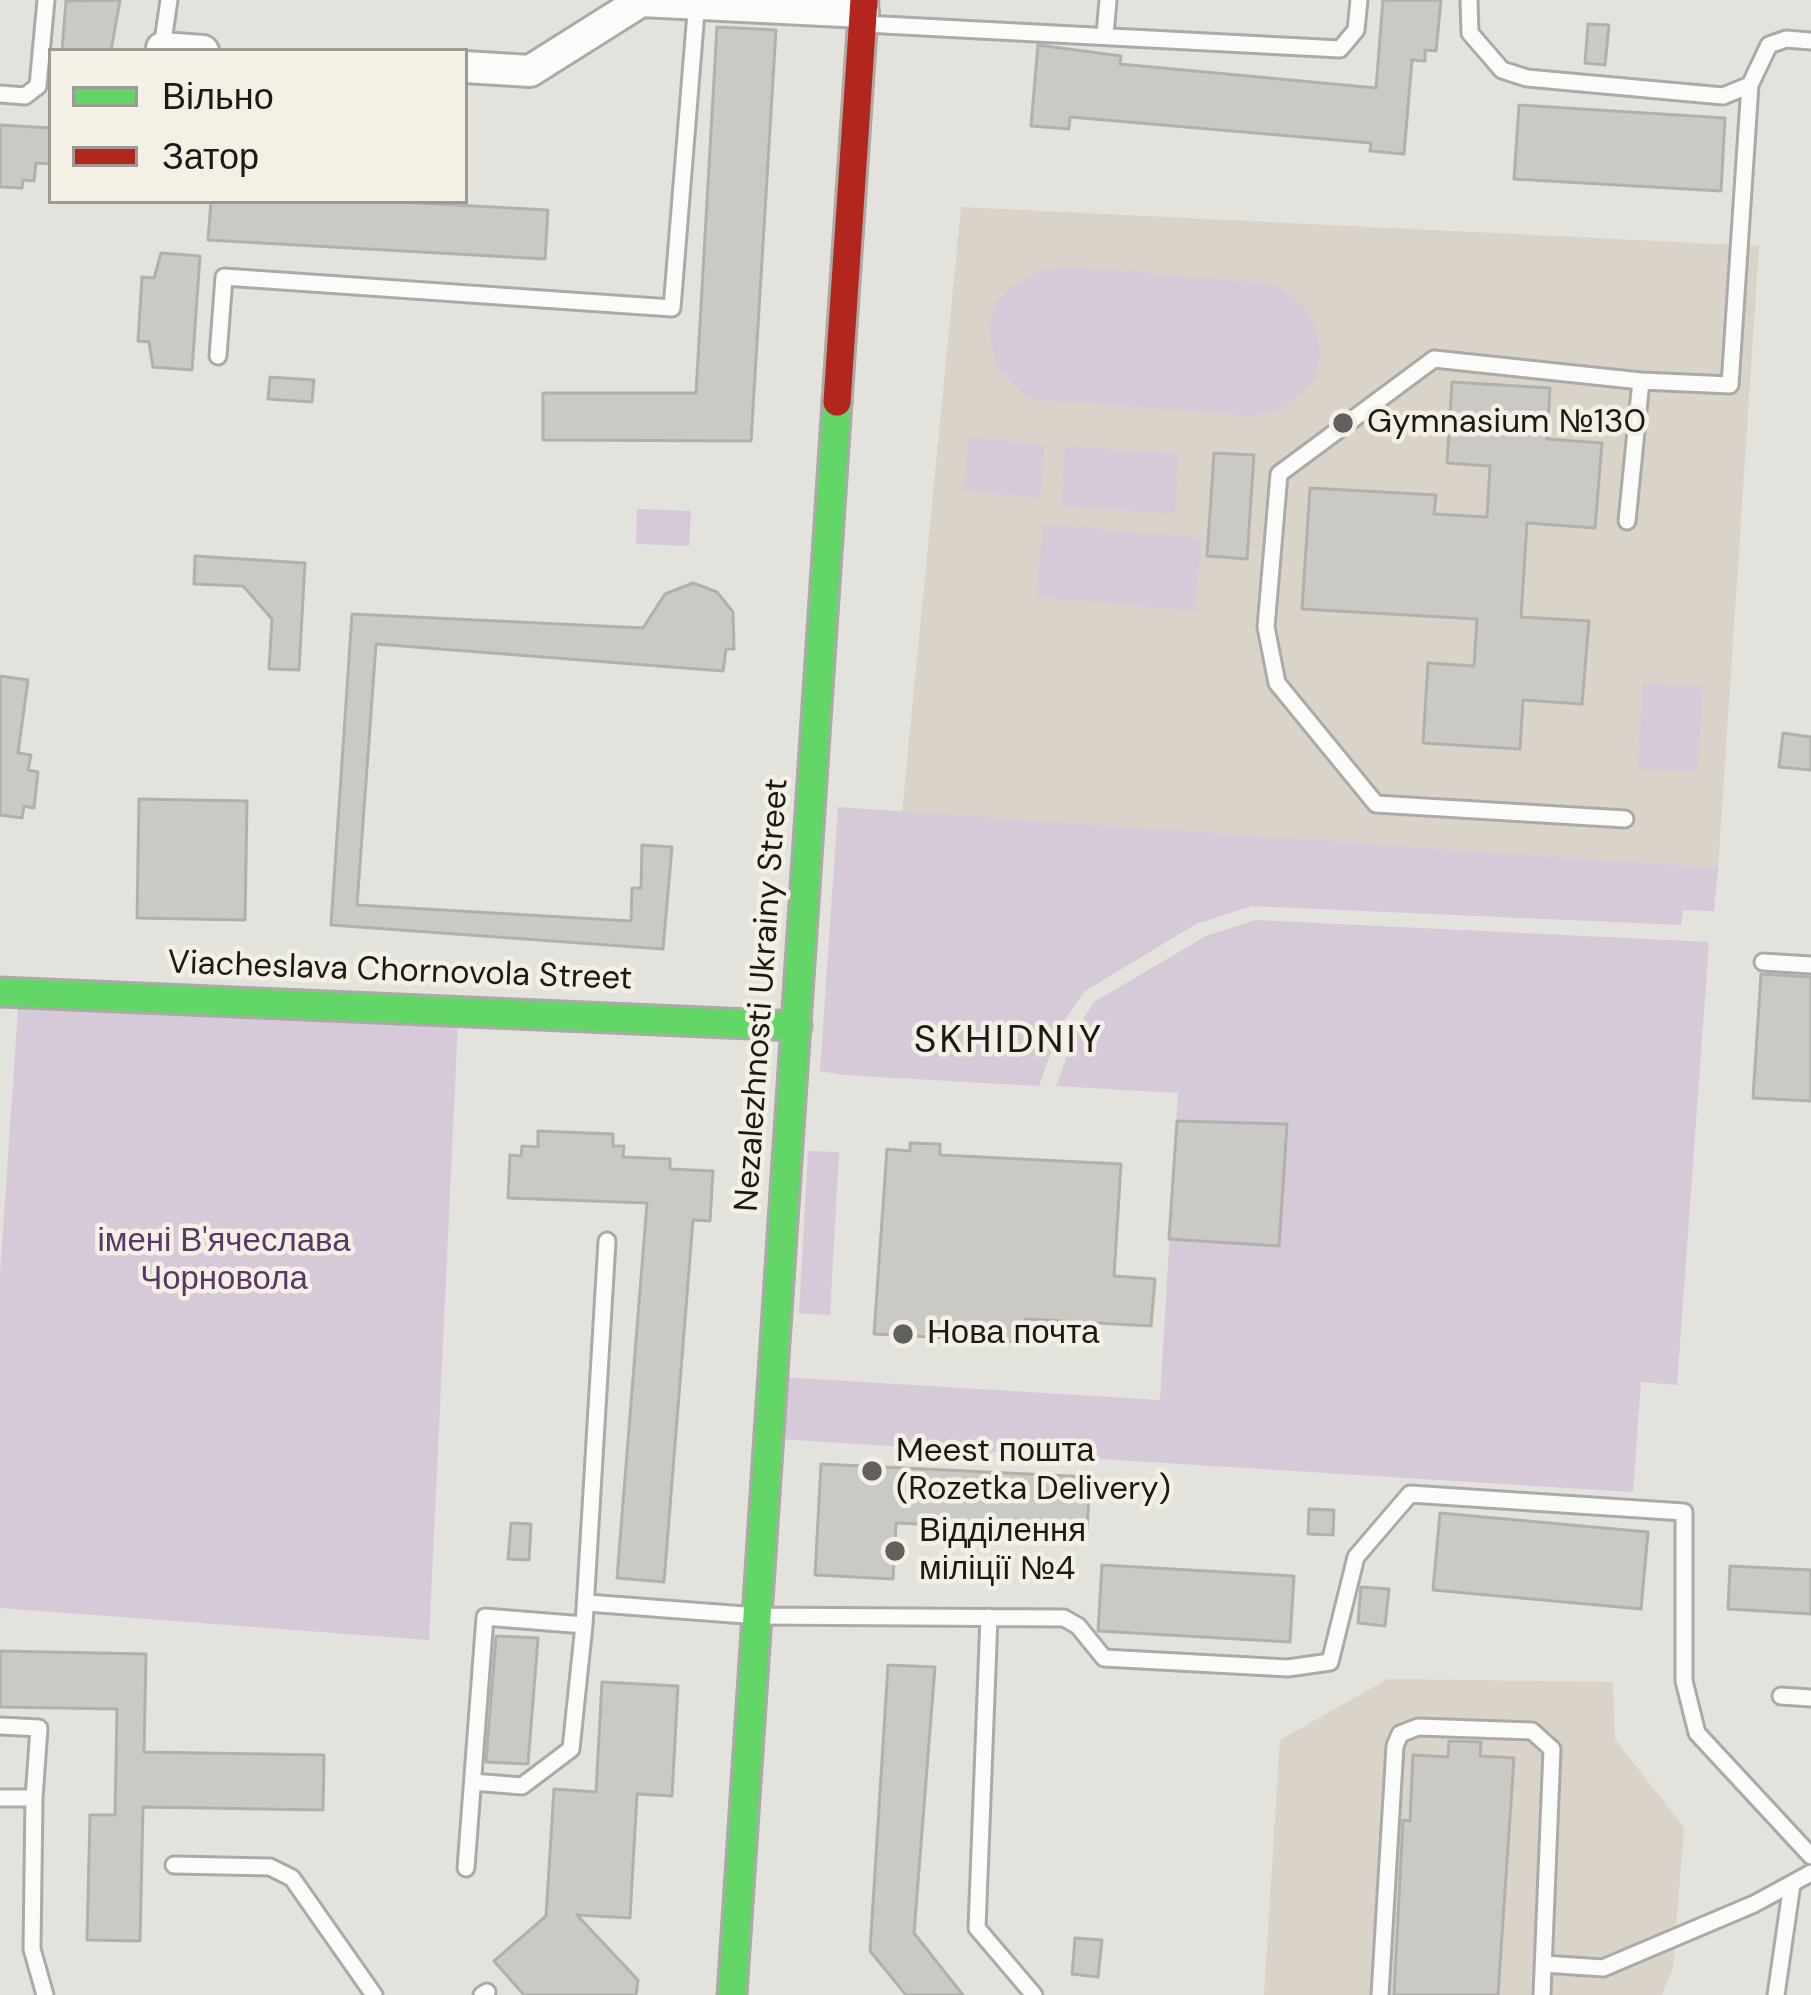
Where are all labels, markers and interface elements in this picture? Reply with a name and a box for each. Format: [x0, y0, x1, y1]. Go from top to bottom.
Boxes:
legend [48, 48, 468, 204]
text: Вільно [162, 73, 274, 120]
text: Затор [162, 133, 259, 180]
place label: Gymnasium №130 [1367, 403, 1646, 443]
marker: Gymnasium №130 [1330, 410, 1356, 436]
street label: Nezalezhnosti Ukrainy Street [728, 777, 798, 1213]
street label: Viacheslava Chornovola Street [167, 944, 633, 1000]
district label: SKHIDNIY [914, 1019, 1104, 1065]
park label: імені В'ячеслава Чорновола [97, 1222, 351, 1300]
place label: Нова почта [927, 1314, 1099, 1354]
marker: Нова почта [890, 1321, 916, 1347]
place label: Meest пошта (Rozetka Delivery) [896, 1432, 1171, 1510]
marker: Meest пошта (Rozetka Delivery) [859, 1458, 885, 1484]
place label: Відділення міліції №4 [919, 1512, 1086, 1590]
marker: Відділення міліції №4 [882, 1538, 908, 1564]

